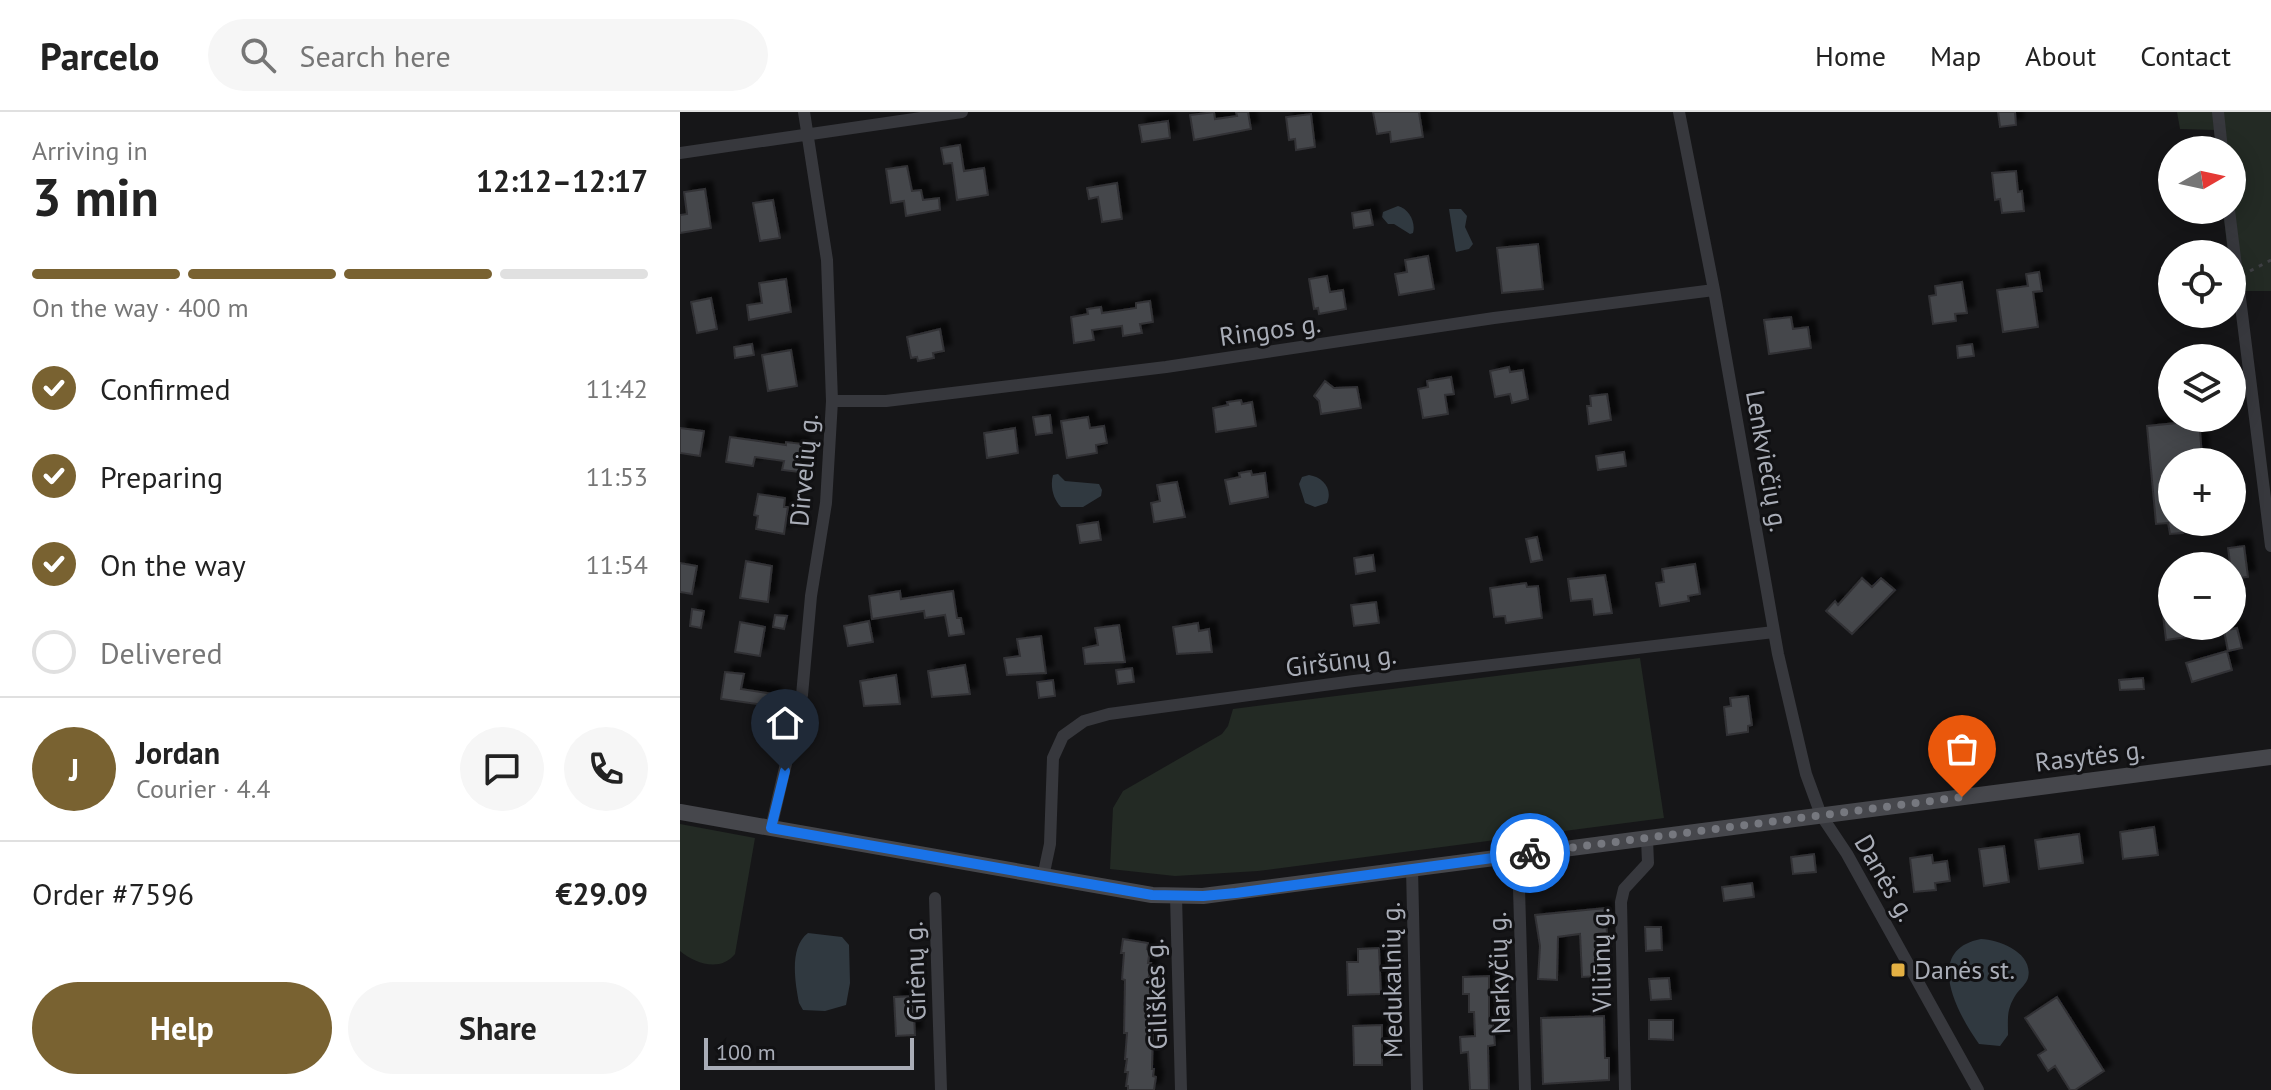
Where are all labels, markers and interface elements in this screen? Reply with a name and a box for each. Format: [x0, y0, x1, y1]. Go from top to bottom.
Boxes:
search box [208, 19, 768, 91]
text: Parcelo [40, 31, 160, 80]
icon: search [236, 33, 280, 77]
text: Search here [300, 36, 451, 75]
text: Home [1815, 37, 1886, 74]
text: Map [1930, 37, 1981, 74]
text: About [2025, 37, 2096, 74]
text: Contact [2140, 37, 2231, 74]
text: Arriving in [32, 134, 148, 167]
north arrow [2158, 136, 2246, 224]
map controls [2158, 136, 2246, 640]
text: 12:12–12:17 [476, 161, 648, 200]
text: 3 min [32, 163, 159, 230]
button: locate [2158, 240, 2246, 328]
text: On the way · 400 m [32, 291, 249, 324]
street label: Ringos g. [1217, 306, 1323, 353]
button: layers [2158, 344, 2246, 432]
icon: check [32, 366, 76, 410]
text: Confirmed [100, 369, 231, 408]
text: 11:42 [586, 372, 648, 405]
street label: Lenkviečių g. [1739, 388, 1796, 534]
street label: Dirvelių g. [782, 412, 825, 528]
button: + [2158, 448, 2246, 536]
icon: check [32, 454, 76, 498]
text: Preparing [100, 457, 223, 496]
text: 11:53 [586, 460, 648, 493]
icon: check [32, 542, 76, 586]
text: On the way [100, 545, 246, 584]
text: 11:54 [586, 548, 648, 581]
button: − [2158, 552, 2246, 640]
text: Delivered [100, 633, 223, 672]
street label: Giršūnų g. [1284, 637, 1398, 684]
pin [751, 689, 819, 771]
icon: home [763, 701, 807, 745]
pin [1928, 715, 1996, 797]
button: chat [460, 727, 544, 811]
button: phone [564, 727, 648, 811]
icon: bag [1940, 727, 1984, 771]
street label: Rasytės g. [2033, 732, 2147, 779]
text: Jordan [136, 733, 220, 772]
text: J [69, 750, 79, 789]
text: Courier · 4.4 [136, 772, 270, 805]
courier [1490, 813, 1570, 893]
street label: Danės g. [1847, 828, 1923, 927]
icon: bike [1508, 831, 1552, 875]
text: Order #7596 [32, 874, 194, 913]
text: €29.09 [556, 874, 648, 913]
street label: Medukalnių g. [1374, 902, 1409, 1058]
street label: Viliūnų g. [1583, 907, 1618, 1014]
street label: Narkyčių g. [1480, 911, 1517, 1035]
street label: Girėnų g. [896, 921, 933, 1021]
street label: Giliškės g. [1137, 938, 1174, 1050]
place label: Danės st. [1914, 953, 2015, 986]
marker: Danės st. [1889, 961, 1907, 979]
button: Help [32, 982, 332, 1074]
button: Share [348, 982, 648, 1074]
scale bar [704, 1034, 914, 1070]
text: 100 m [716, 1038, 776, 1066]

